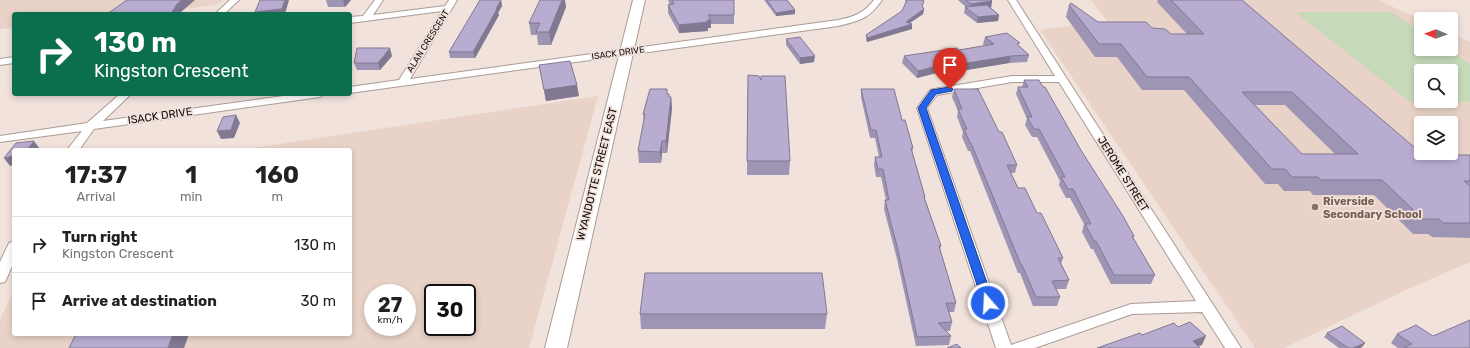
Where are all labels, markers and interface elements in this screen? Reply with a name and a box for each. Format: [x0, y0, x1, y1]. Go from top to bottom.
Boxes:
street label: ALAN CRESCENT [405, 8, 451, 74]
north arrow [1414, 12, 1458, 56]
map controls [1414, 12, 1458, 160]
text: 130 m [94, 26, 177, 59]
icon: right [28, 28, 80, 80]
street label: ISACK DRIVE [591, 44, 645, 62]
pin [933, 48, 967, 89]
icon: arrive [939, 54, 961, 76]
text: Kingston Crescent [94, 60, 248, 82]
button: search [1414, 64, 1458, 108]
street label: ISACK DRIVE [127, 105, 193, 127]
street label: WYANDOTTE STREET EAST [574, 106, 620, 242]
button: layers [1414, 116, 1458, 160]
street label: JEROME STREET [1095, 134, 1152, 215]
text: 17:37 [65, 161, 127, 189]
text: 1 [185, 161, 197, 189]
text: 160 [255, 161, 299, 189]
text: Arrival [76, 189, 115, 204]
text: min [180, 189, 202, 204]
text: m [271, 189, 283, 204]
place label: Riverside Secondary School [1323, 195, 1422, 221]
marker: Riverside Secondary School [1310, 202, 1320, 212]
text: Turn right [62, 228, 137, 246]
icon: right [28, 234, 50, 256]
text: 130 m [294, 236, 336, 254]
text: Kingston Crescent [62, 246, 174, 261]
position arrow [967, 282, 1009, 324]
speed limit sign: 30 [424, 284, 476, 336]
icon: arrive [28, 290, 50, 312]
text: Arrive at destination [62, 292, 217, 310]
text: 30 m [300, 292, 336, 310]
text: 27 [378, 293, 402, 317]
text: km/h [378, 314, 402, 326]

